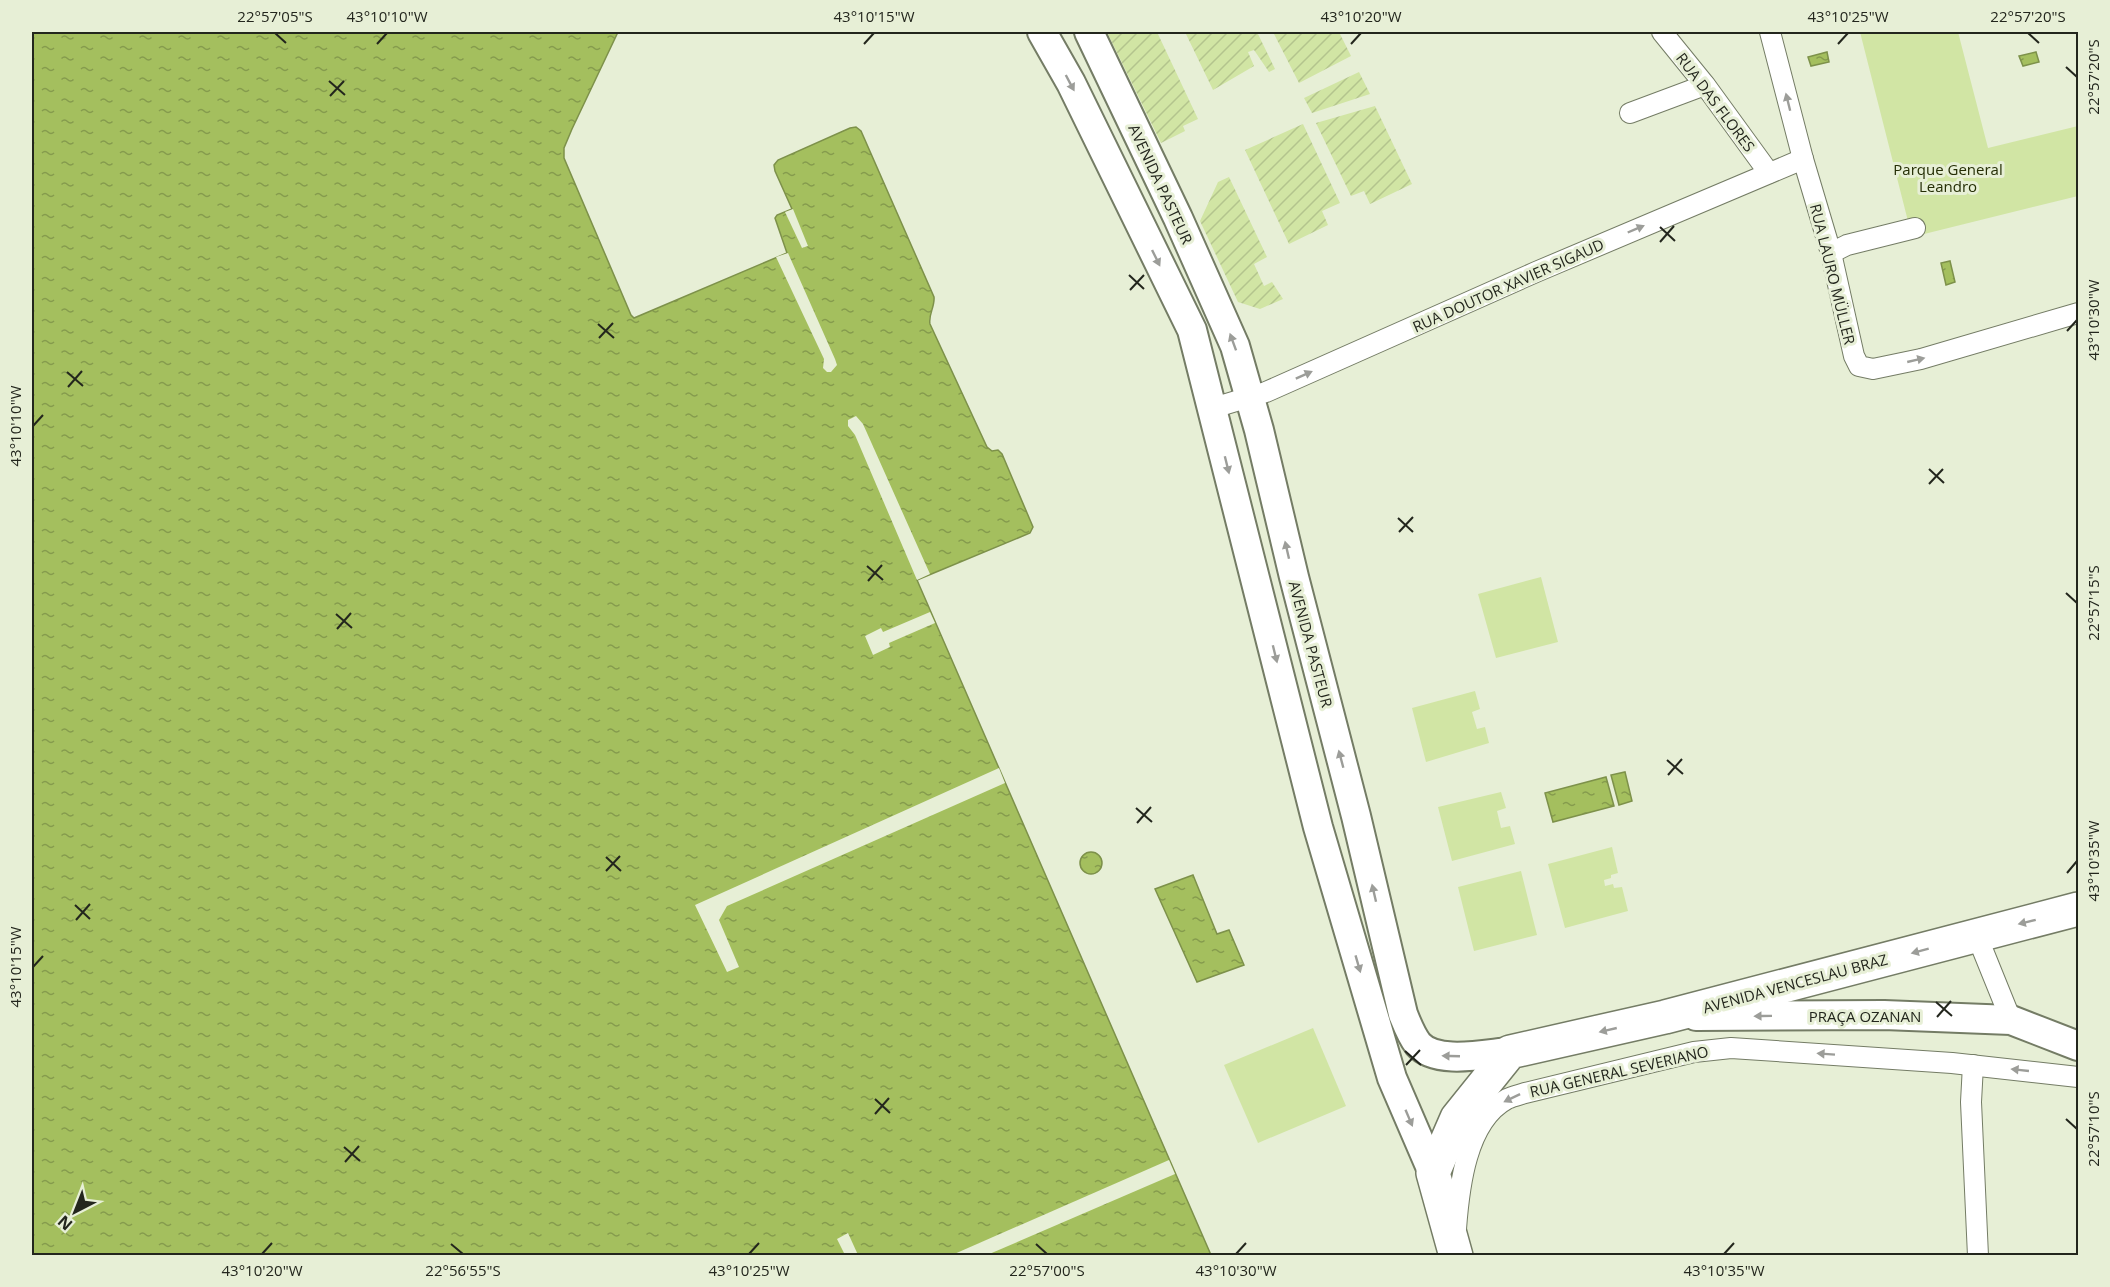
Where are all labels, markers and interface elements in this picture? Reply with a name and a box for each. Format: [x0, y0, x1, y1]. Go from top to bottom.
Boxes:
text: 22°57'05"S [237, 6, 313, 26]
text: 43°10'10"W [347, 6, 428, 26]
text: 43°10'15"W [834, 6, 915, 26]
text: 43°10'20"W [1321, 6, 1402, 26]
text: 43°10'25"W [1808, 6, 1889, 26]
text: 22°57'20"S [1990, 6, 2066, 26]
text: 22°57'20"S [2083, 39, 2103, 115]
street label: RUA DAS FLORES [1672, 48, 1760, 156]
one-way arrow [1065, 74, 1075, 91]
one-way arrow [1783, 93, 1792, 111]
street label: AVENIDA PASTEUR [1124, 121, 1198, 248]
park label: Parque General Leandro [1893, 159, 2003, 196]
street label: RUA LAURO MÜLLER [1806, 202, 1860, 347]
one-way arrow [1628, 224, 1646, 234]
street label: RUA DOUTOR XAVIER SIGAUD [1409, 234, 1607, 336]
one-way arrow [1151, 249, 1161, 266]
text: 43°10'30"W [2083, 279, 2103, 361]
one-way arrow [1228, 333, 1238, 351]
one-way arrow [1907, 355, 1926, 364]
one-way arrow [1295, 370, 1313, 380]
text: 43°10'10"W [5, 385, 25, 467]
one-way arrow [1223, 456, 1232, 474]
one-way arrow [1282, 541, 1292, 559]
text: 22°57'15"S [2083, 565, 2103, 641]
street label: AVENIDA PASTEUR [1285, 579, 1338, 710]
one-way arrow [1270, 645, 1280, 663]
one-way arrow [1336, 750, 1346, 768]
text: 43°10'35"W [2083, 820, 2103, 902]
one-way arrow [1369, 883, 1379, 902]
one-way arrow [2018, 918, 2036, 927]
text: 43°10'15"W [5, 926, 25, 1008]
one-way arrow [1911, 946, 1929, 956]
street label: AVENIDA VENCESLAU BRAZ [1701, 949, 1889, 1017]
one-way arrow [1354, 955, 1363, 973]
street label: PRAÇA OZANAN [1809, 1006, 1921, 1026]
one-way arrow [1754, 1011, 1773, 1021]
one-way arrow [1599, 1025, 1617, 1035]
street label: RUA GENERAL SEVERIANO [1528, 1041, 1710, 1101]
one-way arrow [1817, 1049, 1836, 1059]
one-way arrow [1442, 1051, 1461, 1060]
one-way arrow [2011, 1066, 2030, 1075]
text: 22°57'10"S [2083, 1091, 2103, 1167]
one-way arrow [1503, 1094, 1520, 1103]
one-way arrow [1405, 1109, 1414, 1126]
north arrow [45, 1182, 105, 1242]
text: N [53, 1211, 77, 1236]
text: 43°10'20"W [222, 1260, 303, 1280]
text: 22°56'55"S [425, 1260, 501, 1280]
text: 43°10'25"W [709, 1260, 790, 1280]
text: 22°57'00"S [1009, 1260, 1085, 1280]
text: 43°10'30"W [1196, 1260, 1277, 1280]
text: 43°10'35"W [1684, 1260, 1765, 1280]

